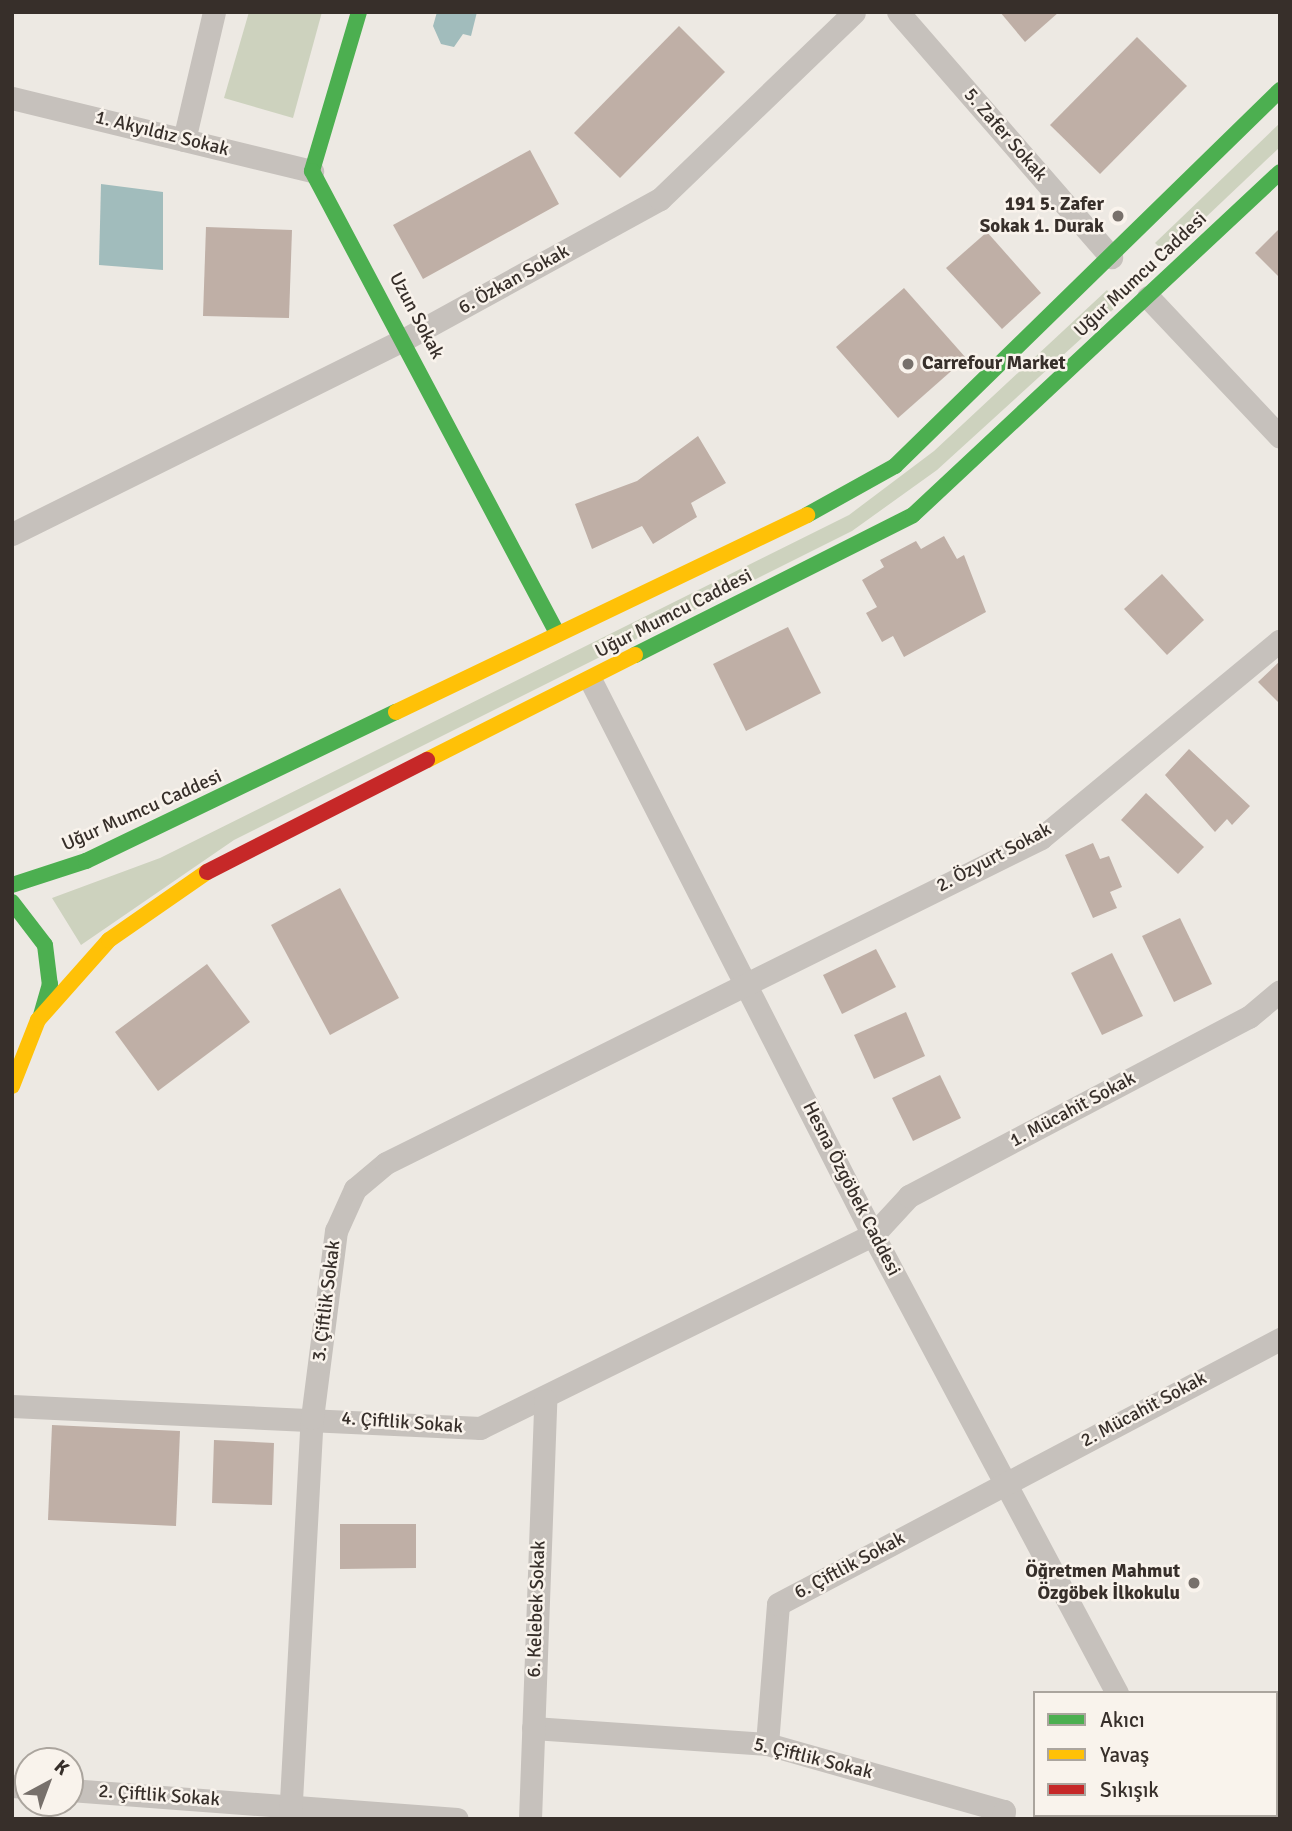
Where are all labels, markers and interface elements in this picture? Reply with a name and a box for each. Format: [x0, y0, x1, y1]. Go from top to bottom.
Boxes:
street label: 5. Zafer Sokak [959, 84, 1051, 186]
street label: 1. Akyıldız Sokak [93, 106, 231, 162]
place label: 191 5. Zafer Sokak 1. Durak [980, 194, 1104, 238]
street label: Uğur Mumcu Caddesi [1070, 208, 1212, 342]
marker: 191 5. Zafer Sokak 1. Durak [1110, 208, 1126, 224]
street label: 6. Özkan Sokak [455, 240, 573, 320]
street label: Uzun Sokak [384, 269, 448, 363]
place label: Carrefour Market [922, 353, 1066, 375]
marker: Carrefour Market [900, 356, 916, 372]
street label: Uğur Mumcu Caddesi [592, 565, 756, 663]
street label: Uğur Mumcu Caddesi [58, 765, 226, 857]
street label: 2. Özyurt Sokak [933, 818, 1055, 898]
street label: 1. Mücahit Sokak [1006, 1067, 1140, 1153]
street label: Hesna Özgöbek Caddesi [797, 1098, 905, 1280]
street label: 3. Çiftlik Sokak [308, 1239, 346, 1363]
street label: 2. Mücahit Sokak [1077, 1367, 1211, 1453]
street label: 4. Çiftlik Sokak [340, 1407, 464, 1439]
street label: 6. Çiftlik Sokak [791, 1527, 909, 1605]
street label: 6. Kelebek Sokak [523, 1540, 551, 1678]
place label: Öğretmen Mahmut Özgöbek İlkokulu [1025, 1561, 1180, 1605]
marker: Öğretmen Mahmut Özgöbek İlkokulu [1186, 1575, 1202, 1591]
legend [1033, 1691, 1278, 1817]
text: Akıcı [1100, 1707, 1145, 1733]
street label: 5. Çiftlik Sokak [751, 1733, 875, 1785]
text: Yavaş [1100, 1742, 1149, 1768]
north arrow [14, 1747, 84, 1817]
text: K [49, 1755, 74, 1781]
text: Sıkışık [1100, 1777, 1159, 1803]
street label: 2. Çiftlik Sokak [97, 1780, 221, 1812]

